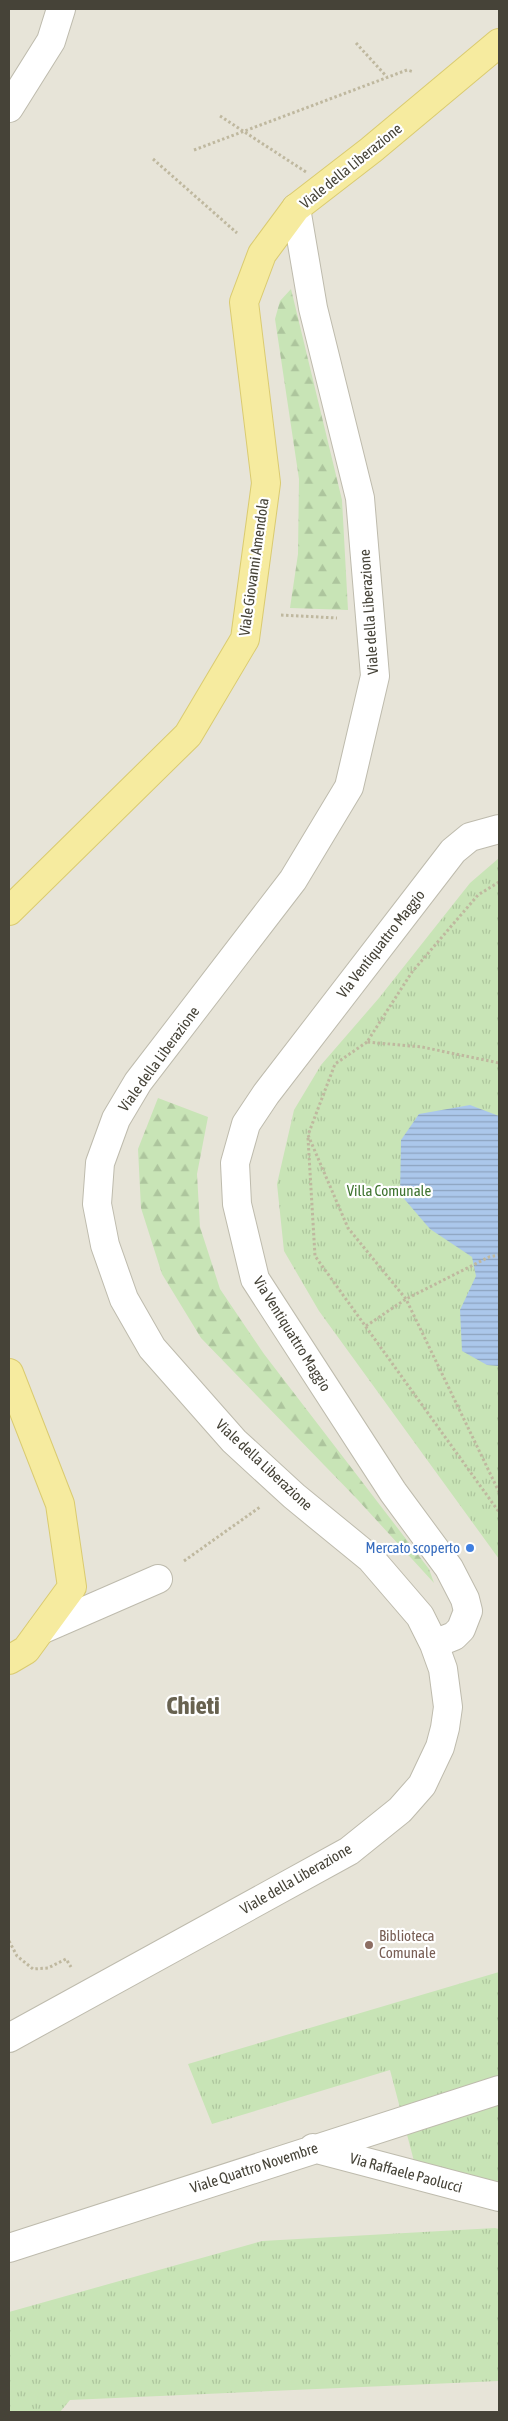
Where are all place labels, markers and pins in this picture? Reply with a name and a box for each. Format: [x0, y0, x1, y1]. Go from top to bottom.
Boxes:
place label: Mercato scoperto [366, 1539, 460, 1556]
marker: Mercato scoperto [464, 1542, 476, 1554]
place label: Biblioteca Comunale [379, 1927, 436, 1961]
marker: Biblioteca Comunale [363, 1939, 375, 1951]

